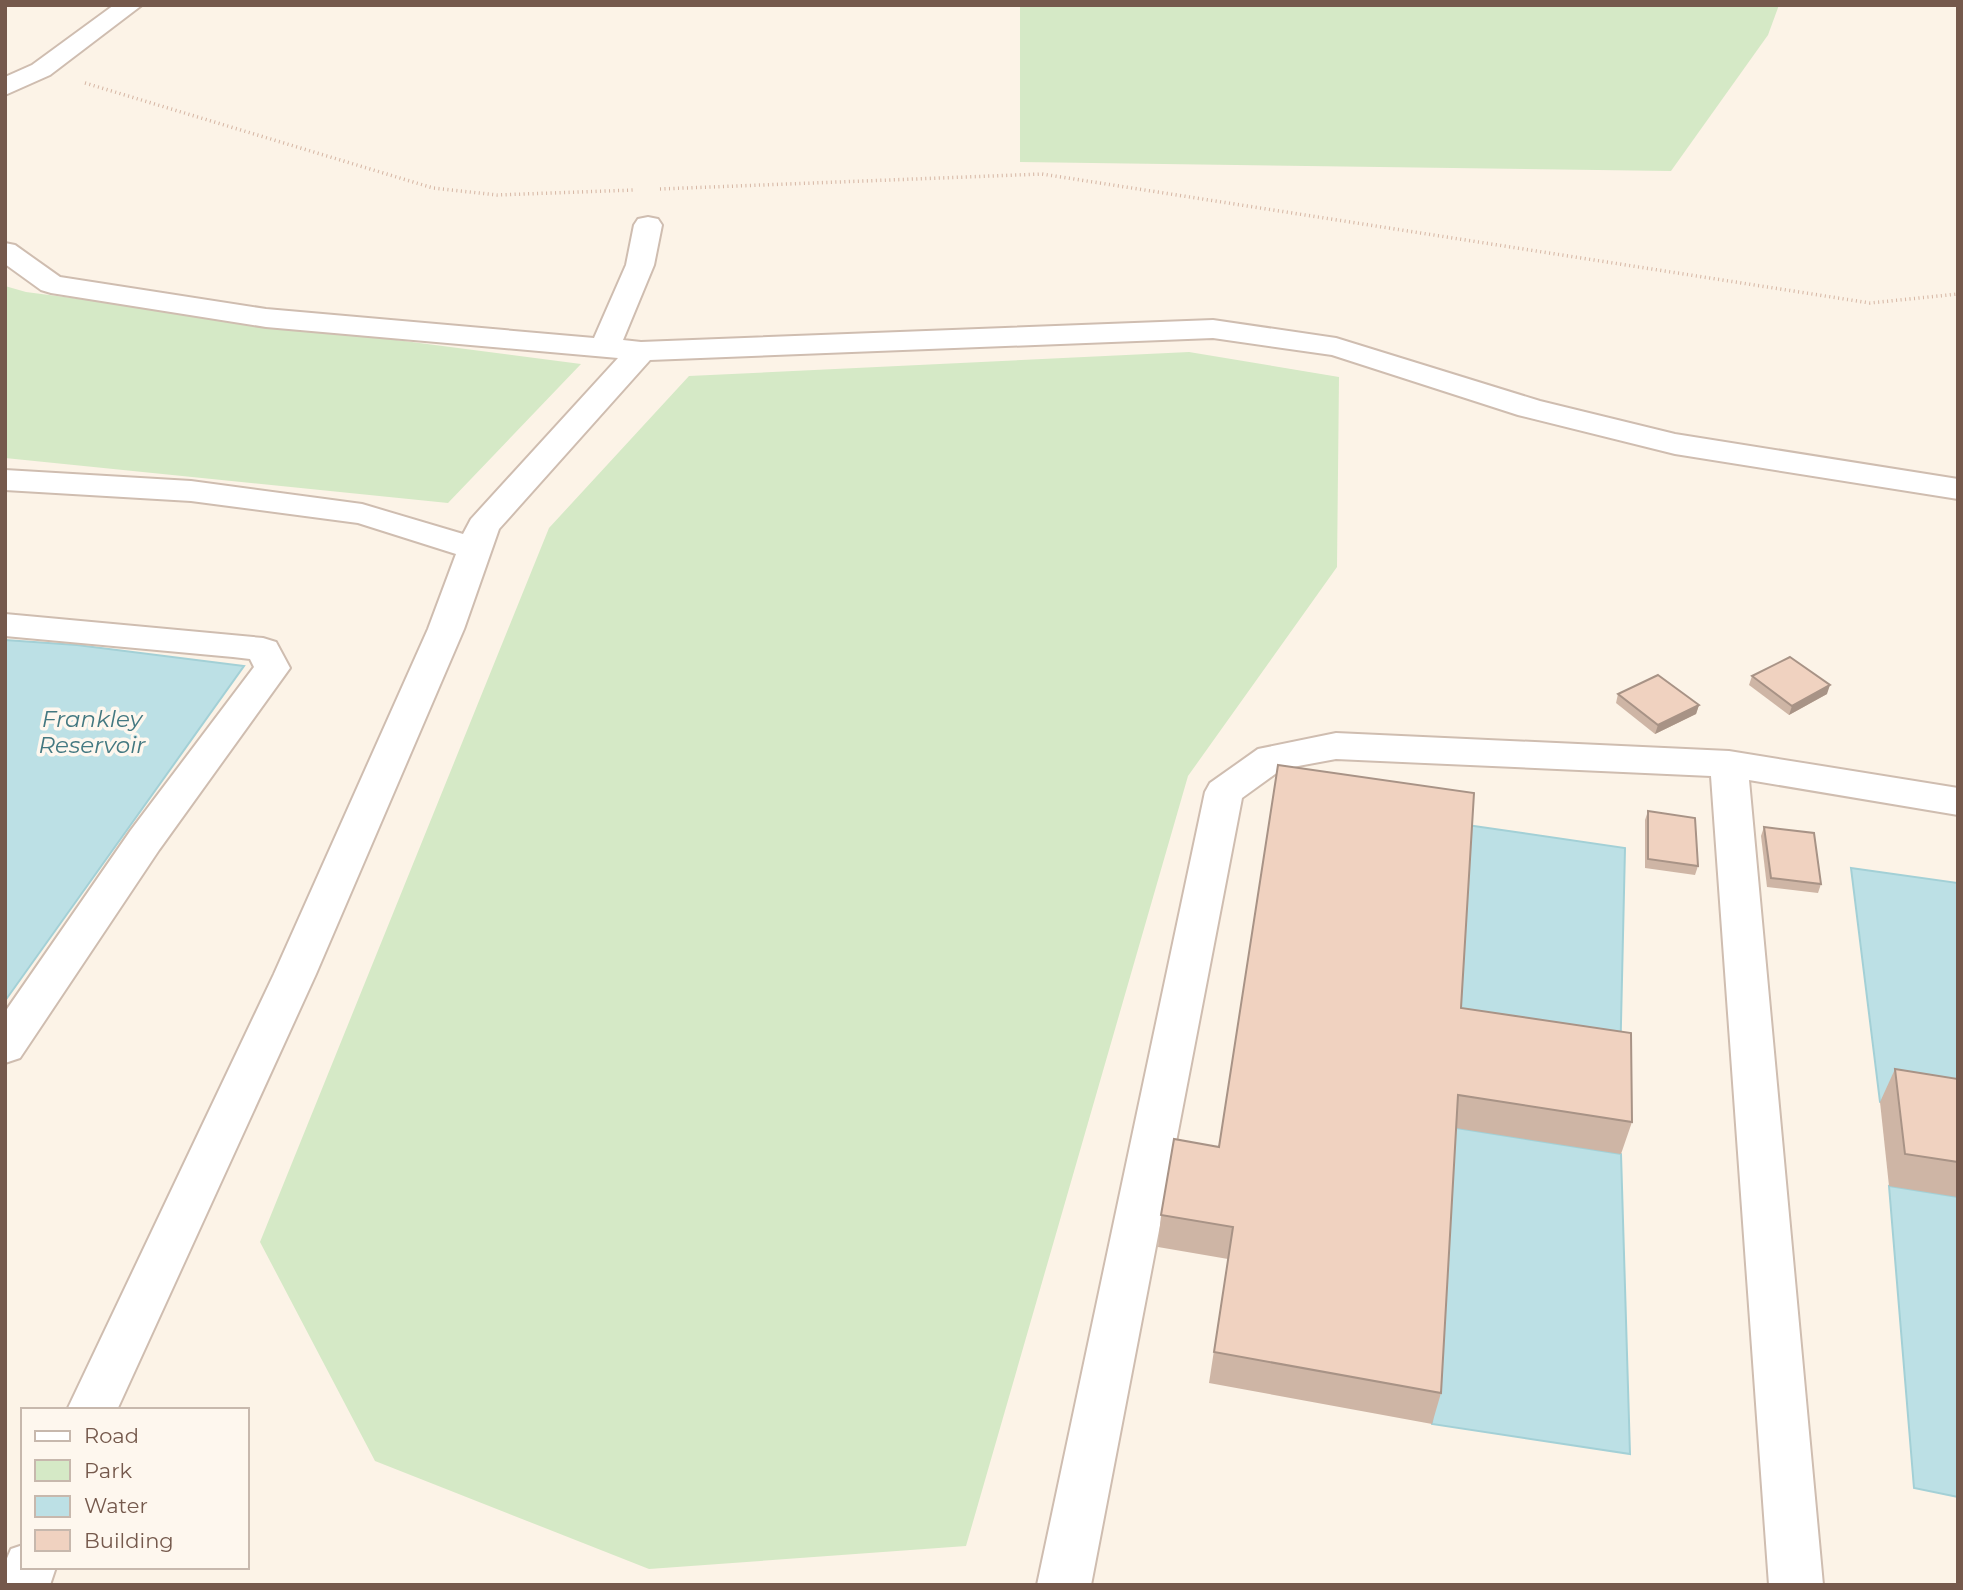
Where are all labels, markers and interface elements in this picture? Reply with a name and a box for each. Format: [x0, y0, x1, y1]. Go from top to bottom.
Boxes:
water label: Frankley Reservoir [38, 705, 146, 759]
legend [21, 1408, 248, 1569]
text: Road [84, 1423, 139, 1448]
text: Park [84, 1458, 132, 1483]
text: Water [84, 1493, 148, 1518]
text: Building [84, 1528, 174, 1553]

